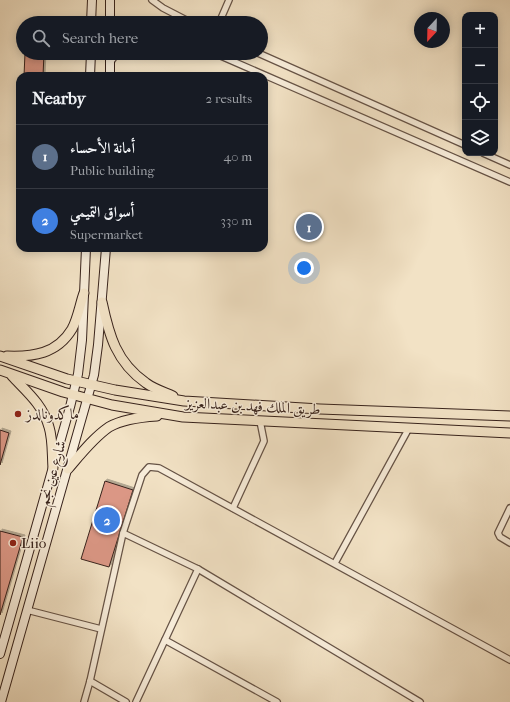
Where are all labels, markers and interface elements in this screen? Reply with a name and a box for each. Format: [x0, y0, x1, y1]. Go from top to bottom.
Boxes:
north arrow [414, 12, 450, 48]
map controls [462, 12, 498, 156]
button: + [462, 12, 498, 48]
search box [16, 16, 268, 60]
icon: search [30, 27, 52, 49]
text: Search here [62, 29, 138, 47]
button: − [462, 48, 498, 84]
button: locate [462, 84, 498, 120]
text: Nearby [32, 88, 86, 108]
text: 2 results [206, 91, 252, 106]
button: layers [462, 120, 498, 156]
text: أمانة الأحساء [70, 139, 135, 157]
text: 1 [43, 149, 47, 164]
text: 40 m [224, 149, 252, 164]
text: Public building [70, 163, 155, 178]
text: أسواق التميمي [70, 203, 134, 221]
pin: 1 [296, 212, 322, 242]
text: 2 [42, 213, 48, 228]
text: 330 m [221, 213, 252, 228]
text: Supermarket [70, 227, 143, 242]
your location [294, 258, 314, 278]
street label: طريق الملك فهد بن عبدالعزيز [183, 393, 321, 420]
place label: ماكدونالدز [24, 405, 79, 423]
marker: ماكدونالدز [13, 409, 23, 419]
street label: شارع عين نجم [34, 438, 75, 509]
pin: 2 [94, 505, 120, 535]
place label: Liio [21, 534, 47, 552]
marker: Liio [8, 538, 18, 548]

